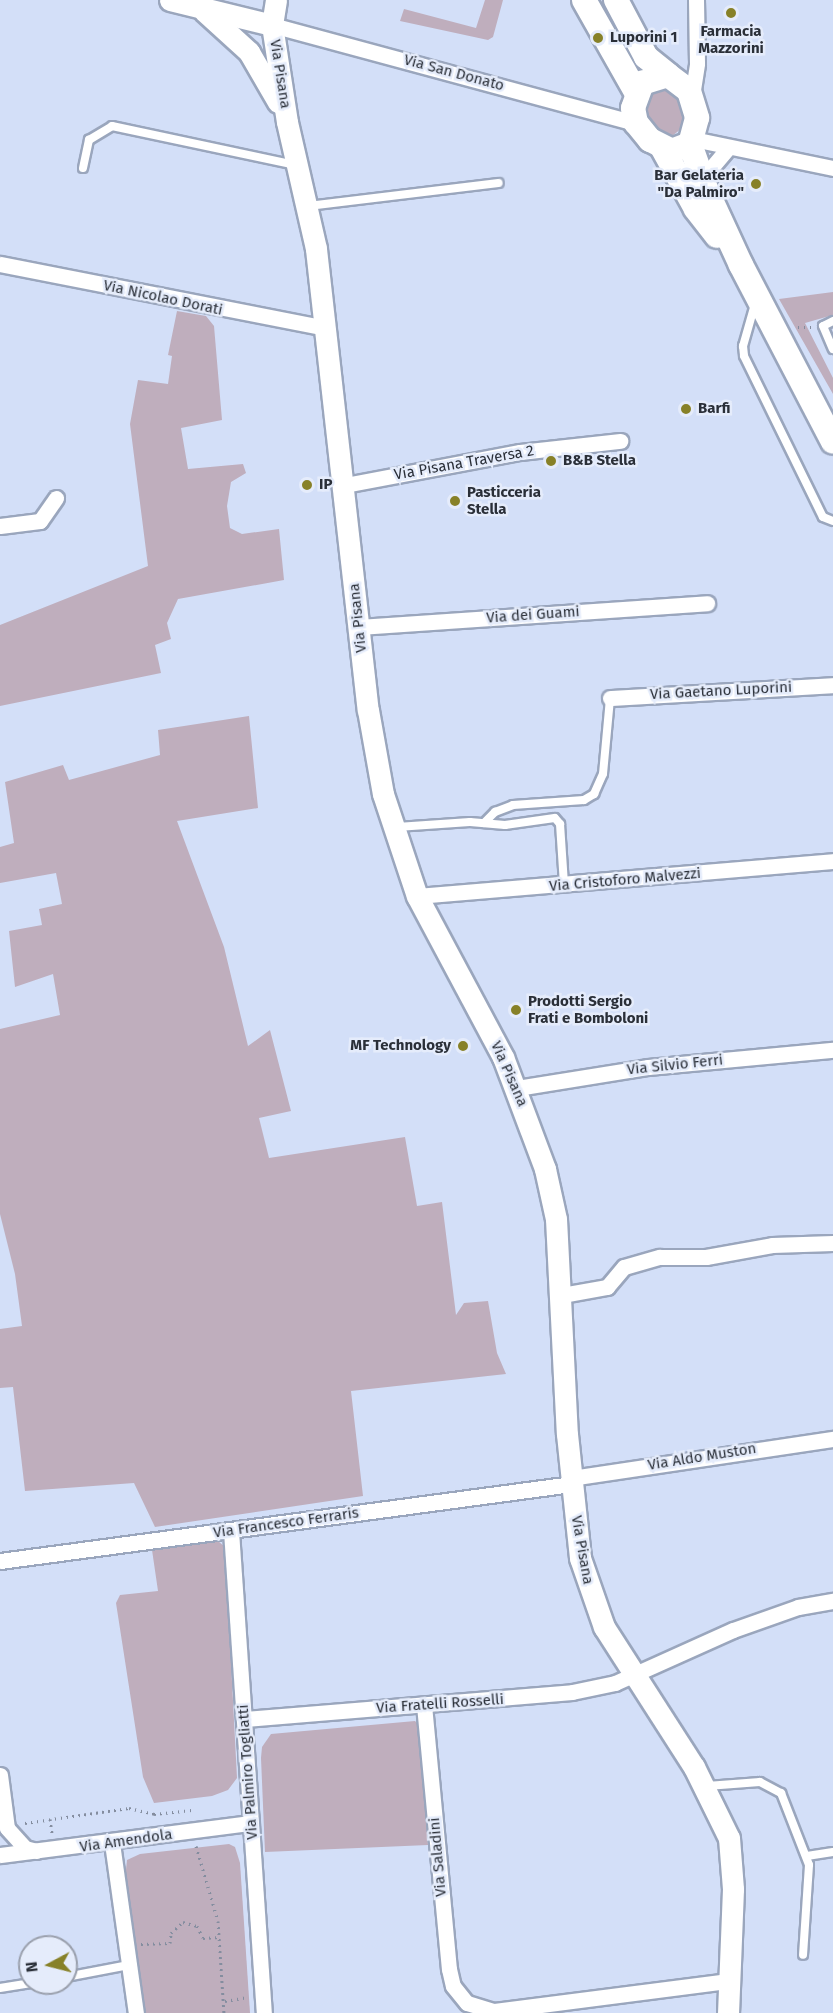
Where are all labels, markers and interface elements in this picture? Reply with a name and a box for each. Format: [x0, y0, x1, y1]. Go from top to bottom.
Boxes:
marker: Farmacia Mazzorini [724, 6, 738, 20]
place label: Farmacia Mazzorini [698, 22, 764, 57]
place label: Luporini 1 [610, 29, 677, 47]
marker: Luporini 1 [591, 31, 605, 45]
street label: Via Pisana [266, 38, 294, 110]
street label: Via San Donato [402, 51, 506, 95]
place label: Bar Gelateria "Da Palmiro" [654, 166, 744, 201]
marker: Bar Gelateria "Da Palmiro" [749, 177, 763, 191]
street label: Via Nicolao Dorati [102, 277, 224, 319]
place label: Barfi [698, 400, 730, 418]
marker: Barfi [679, 402, 693, 416]
street label: Via Pisana Traversa 2 [393, 442, 535, 484]
place label: B&B Stella [563, 452, 636, 470]
marker: B&B Stella [544, 454, 558, 468]
place label: IP [319, 476, 332, 494]
marker: IP [300, 478, 314, 492]
place label: Pasticceria Stella [467, 483, 541, 518]
marker: Pasticceria Stella [448, 494, 462, 508]
street label: Via Pisana [345, 582, 371, 654]
street label: Via dei Guami [486, 603, 580, 627]
street label: Via Gaetano Luporini [650, 678, 792, 704]
street label: Via Cristoforo Malvezzi [548, 864, 702, 896]
place label: Prodotti Sergio Frati e Bomboloni [528, 992, 648, 1027]
marker: Prodotti Sergio Frati e Bomboloni [509, 1003, 523, 1017]
place label: MF Technology [350, 1037, 451, 1055]
marker: MF Technology [456, 1039, 470, 1053]
street label: Via Pisana [487, 1039, 531, 1109]
street label: Via Silvio Ferri [626, 1051, 724, 1079]
street label: Via Aldo Muston [647, 1440, 757, 1474]
street label: Via Francesco Ferraris [212, 1504, 360, 1542]
street label: Via Pisana [567, 1514, 597, 1586]
street label: Via Fratelli Rosselli [376, 1691, 504, 1717]
street label: Via Palmiro Togliatti [234, 1704, 262, 1840]
street label: Via Saladini [426, 1817, 450, 1897]
street label: Via Amendola [79, 1826, 173, 1856]
north arrow [18, 1935, 78, 1995]
text: N [22, 1961, 42, 1973]

